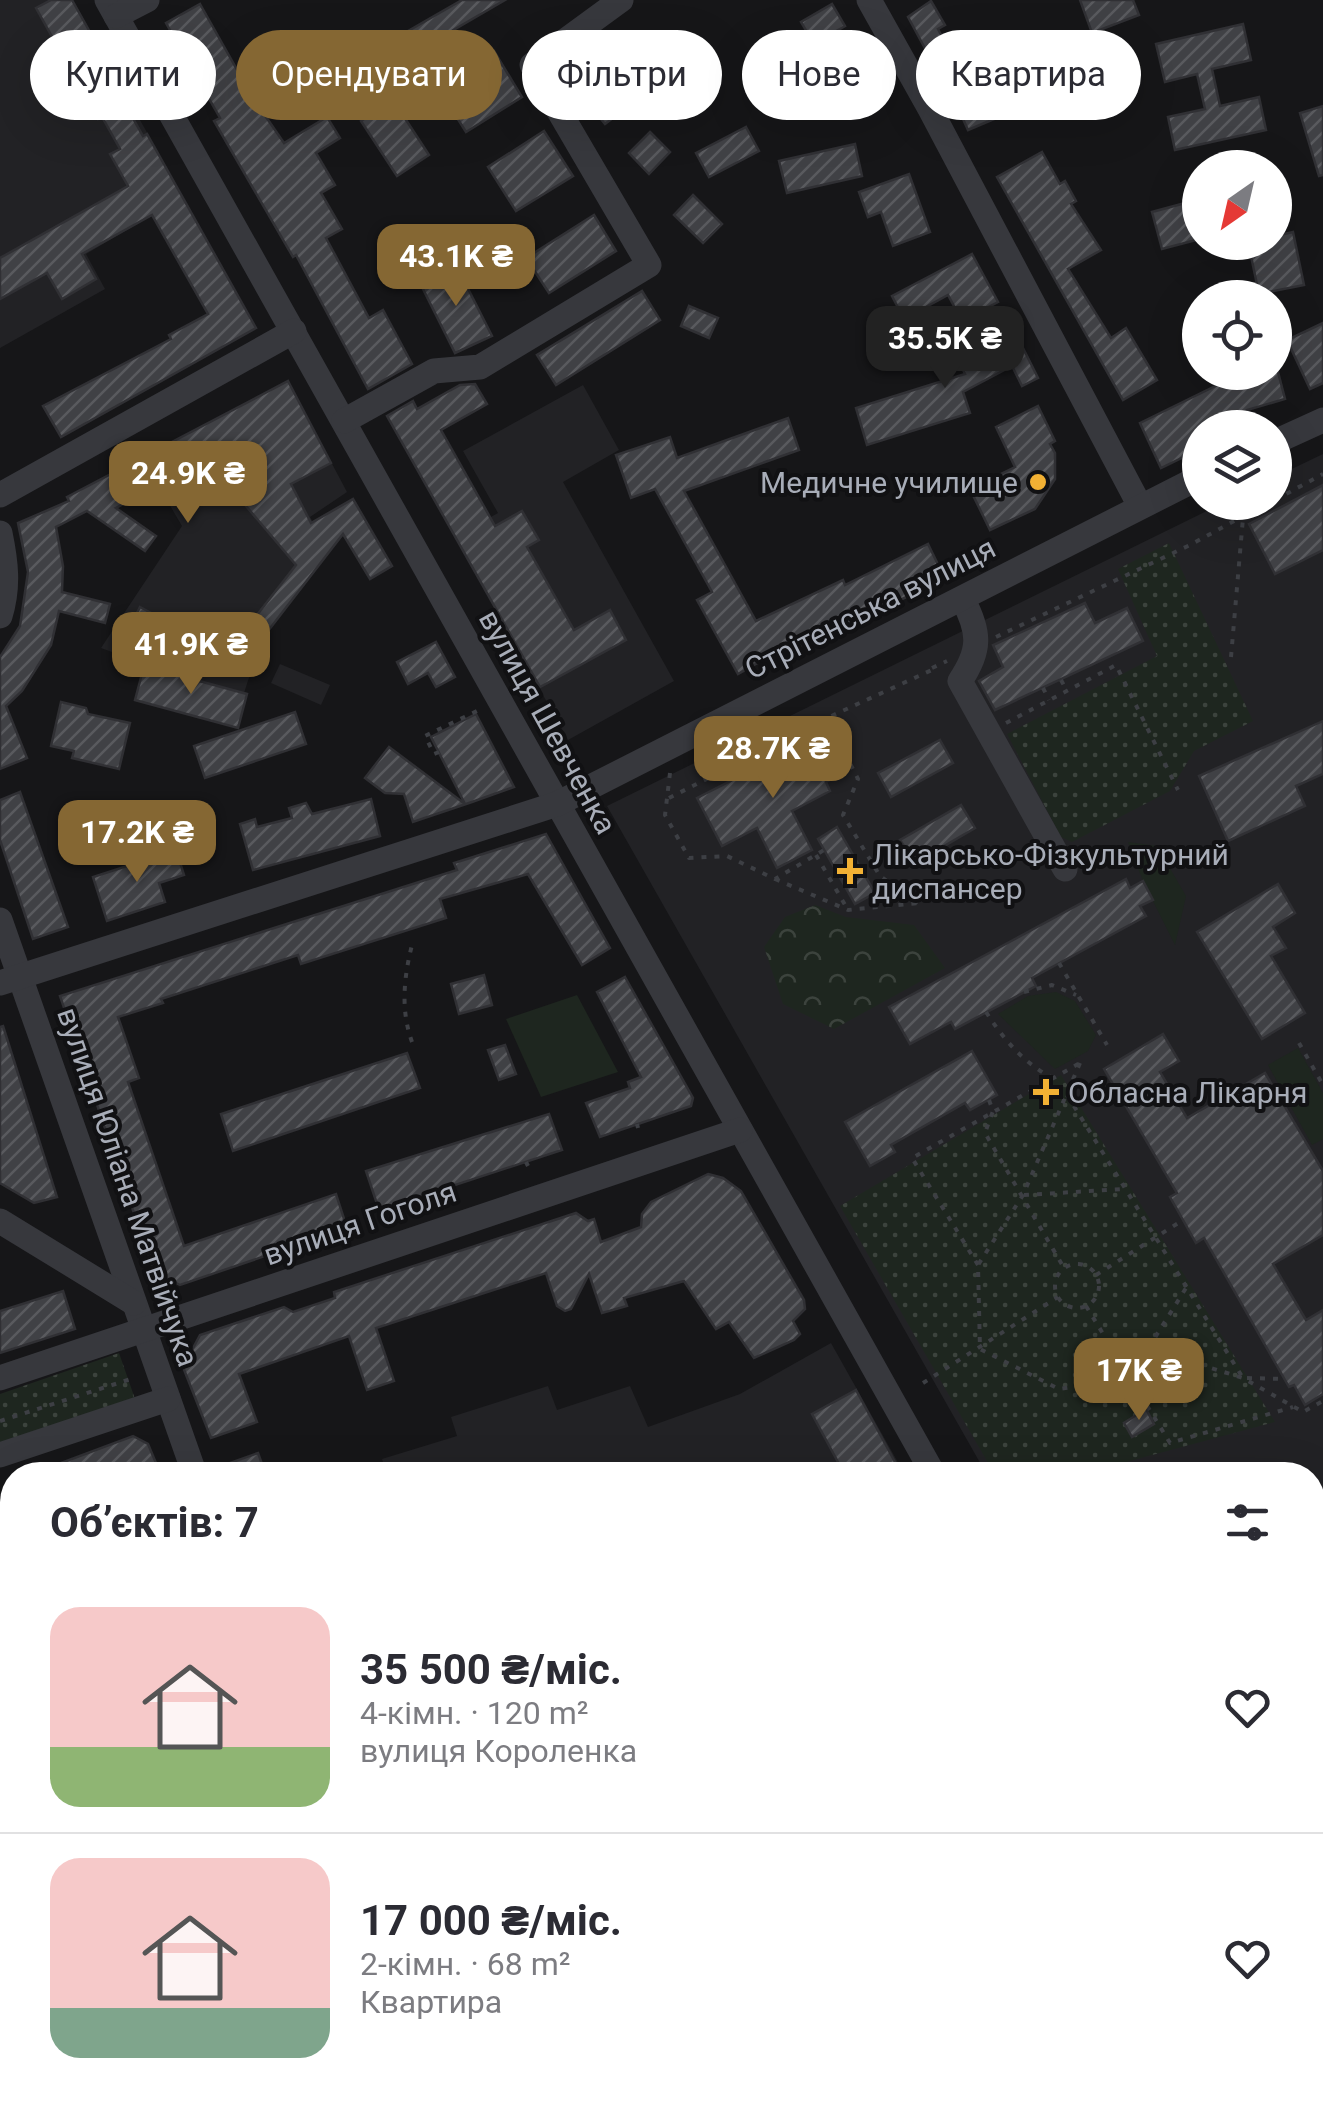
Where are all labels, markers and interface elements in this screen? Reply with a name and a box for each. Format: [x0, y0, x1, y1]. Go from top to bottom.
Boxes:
chip: Купити [30, 30, 216, 120]
chip: Орендувати [236, 30, 502, 120]
chip: Фільтри [522, 30, 722, 120]
chip: Нове [742, 30, 896, 120]
chip: Квартира [916, 30, 1141, 120]
north arrow [1182, 150, 1292, 260]
map controls [1182, 150, 1292, 520]
pin: 43.1K ₴ [364, 224, 548, 309]
text: 43.1K ₴ [399, 237, 513, 275]
button: locate [1182, 280, 1292, 390]
pin: 35.5K ₴ [853, 306, 1037, 391]
text: 35.5K ₴ [888, 319, 1002, 357]
button: layers [1182, 410, 1292, 520]
pin: 24.9K ₴ [96, 441, 280, 526]
text: 24.9K ₴ [131, 454, 245, 492]
place label: Медичне училище [760, 465, 1018, 500]
marker: Медичне училище [1027, 471, 1049, 493]
street label: Стрітенська вулиця [739, 530, 1001, 686]
street label: вулиця Шевченка [472, 604, 624, 840]
pin: 41.9K ₴ [99, 612, 283, 697]
text: 41.9K ₴ [134, 625, 248, 663]
pin: 28.7K ₴ [681, 716, 865, 801]
text: 28.7K ₴ [716, 729, 830, 767]
pin: 17.2K ₴ [45, 800, 229, 885]
text: 17.2K ₴ [80, 813, 194, 851]
place label: Лікарсько-Фізкультурний диспансер [872, 837, 1229, 906]
marker: Лікарсько-Фізкультурний диспансер [837, 858, 863, 884]
street label: вулиця Юліана Матвійчука [50, 1003, 206, 1371]
place label: Обласна Лікарня [1068, 1075, 1307, 1110]
marker: Обласна Лікарня [1033, 1079, 1059, 1105]
street label: вулиця Гоголя [259, 1174, 461, 1272]
pin: 17K ₴ [1069, 1338, 1209, 1423]
text: 17K ₴ [1096, 1351, 1182, 1389]
icon: filters [1220, 1495, 1275, 1550]
text: Об’єктів: 7 [50, 1498, 259, 1547]
text: 35 500 ₴/міс. [360, 1645, 622, 1694]
icon: home [130, 1647, 250, 1767]
icon: heart [1220, 1680, 1275, 1735]
text: 4-кімн. · 120 m² [360, 1694, 588, 1732]
text: вулиця Короленка [360, 1732, 637, 1770]
text: 17 000 ₴/міс. [360, 1896, 622, 1945]
icon: home [130, 1898, 250, 2018]
icon: heart [1220, 1931, 1275, 1986]
text: 2-кімн. · 68 m² [360, 1945, 570, 1983]
text: Квартира [360, 1983, 502, 2021]

